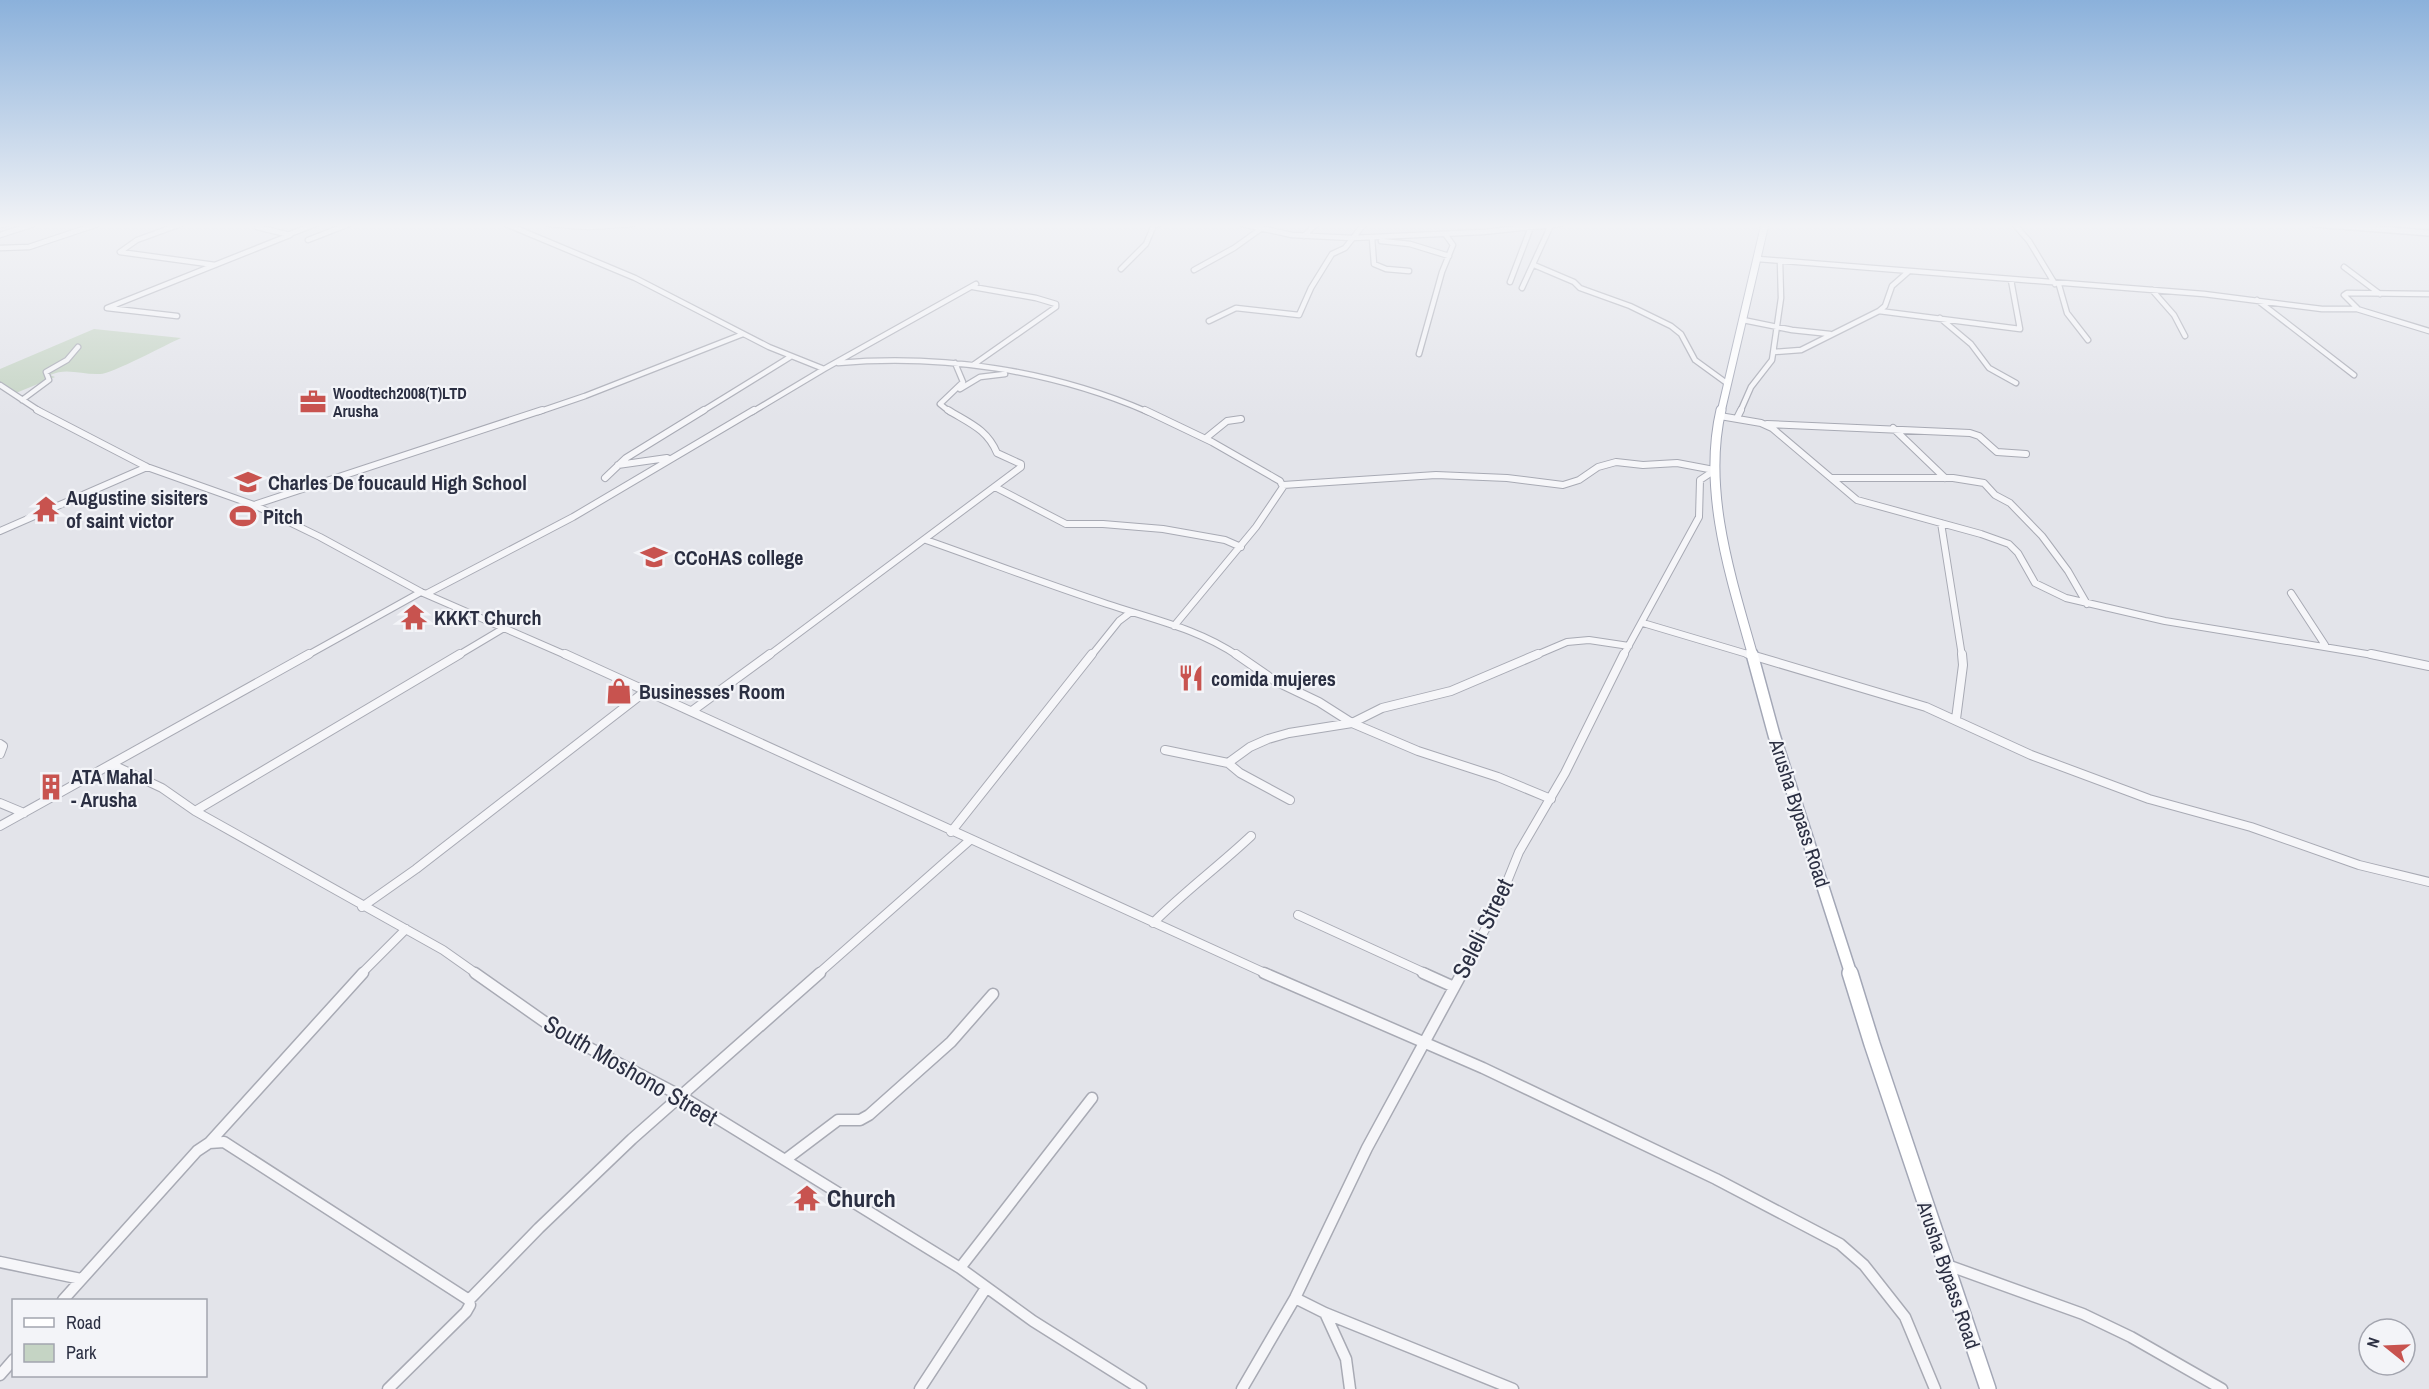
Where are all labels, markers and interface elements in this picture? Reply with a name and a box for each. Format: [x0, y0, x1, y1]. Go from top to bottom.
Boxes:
place label: Woodtech2008(T)LTD Arusha [333, 382, 467, 422]
office icon: Woodtech2008(T)LTD Arusha [298, 387, 328, 417]
school or university icon: Charles De foucauld High School [233, 467, 263, 497]
place label: Charles De foucauld High School [268, 469, 527, 496]
place label: Augustine sisiters of saint victor [66, 484, 208, 534]
temple icon: Augustine sisiters of saint victor [31, 494, 61, 524]
sports icon: Pitch [228, 501, 258, 531]
place label: Pitch [263, 503, 303, 530]
school or university icon: CCoHAS college [639, 542, 669, 572]
place label: CCoHAS college [674, 544, 803, 571]
temple icon: KKKT Church [399, 602, 429, 632]
place label: KKKT Church [434, 604, 542, 631]
restaurant icon: comida mujeres [1176, 663, 1206, 693]
place label: comida mujeres [1211, 665, 1336, 692]
shop icon: Businesses' Room [604, 676, 634, 706]
place label: Businesses' Room [639, 678, 785, 705]
street label: Arusha Bypass Road [1763, 735, 1837, 890]
place label: ATA Mahal - Arusha [71, 763, 153, 813]
building icon: ATA Mahal - Arusha [36, 772, 66, 802]
street label: Seleli Street [1444, 872, 1520, 983]
street label: South Moshono Street [538, 1007, 724, 1133]
place label: Church [827, 1182, 896, 1214]
temple icon: Church [792, 1183, 822, 1213]
street label: Arusha Bypass Road [1911, 1197, 1987, 1352]
legend [12, 1299, 207, 1377]
text: Road [66, 1310, 101, 1335]
north arrow [2357, 1317, 2417, 1377]
text: N [2361, 1334, 2385, 1350]
text: Park [66, 1340, 97, 1365]

